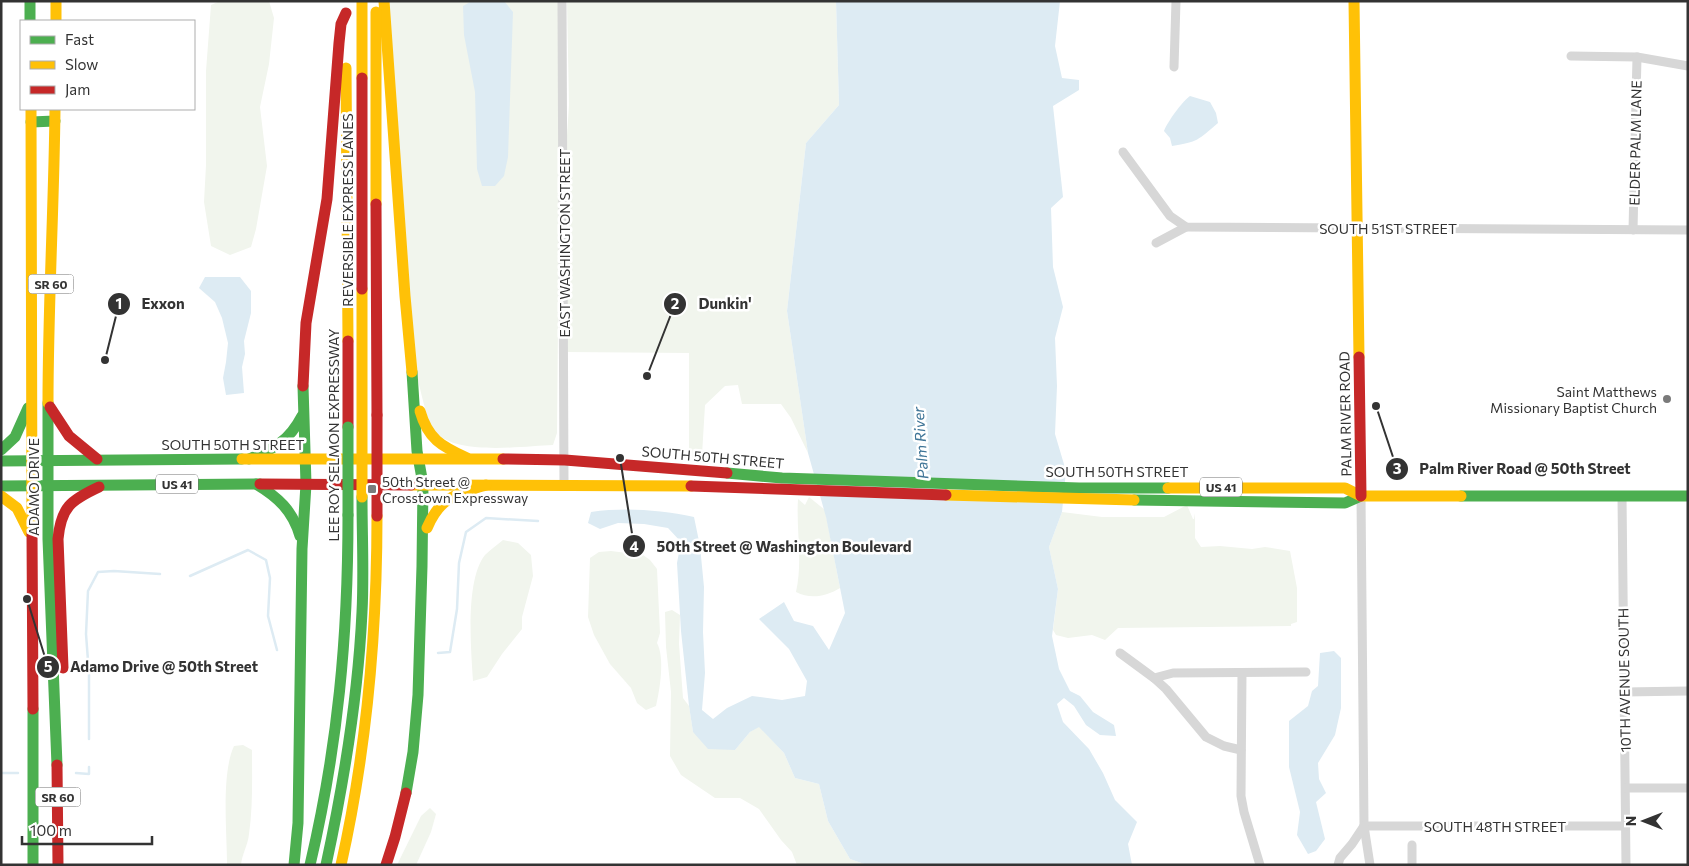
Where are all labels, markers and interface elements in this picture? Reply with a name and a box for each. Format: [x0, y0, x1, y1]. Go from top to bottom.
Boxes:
legend [20, 20, 195, 110]
text: Fast [65, 30, 94, 48]
text: Slow [65, 55, 98, 73]
text: Jam [65, 80, 90, 98]
street label: ELDER PALM LANE [1625, 80, 1645, 206]
street label: REVERSIBLE EXPRESS LANES [339, 113, 356, 307]
street label: EAST WASHINGTON STREET [556, 148, 573, 338]
street label: SOUTH 51ST STREET [1319, 220, 1457, 237]
road number: SR 60 [28, 274, 74, 294]
callout: Exxon [107, 289, 195, 319]
callout: Dunkin' [663, 289, 761, 319]
text: 1 [116, 294, 122, 312]
text: Exxon [141, 294, 185, 312]
text: 2 [671, 294, 679, 312]
text: Dunkin' [698, 294, 752, 312]
street label: LEE ROY SELMON EXPRESSWAY [325, 329, 342, 541]
street label: PALM RIVER ROAD [1335, 351, 1355, 477]
place label: Saint Matthews Missionary Baptist Church [1490, 383, 1657, 416]
marker: Saint Matthews Missionary Baptist Church [1661, 393, 1673, 405]
water label: Palm River [908, 405, 932, 480]
street label: SOUTH 50TH STREET [162, 436, 304, 453]
street label: ADAMO DRIVE [25, 438, 42, 536]
street label: SOUTH 50TH STREET [641, 442, 785, 472]
callout: Palm River Road @ 50th Street [1384, 454, 1641, 484]
text: 3 [1393, 459, 1402, 477]
text: Palm River Road @ 50th Street [1419, 459, 1631, 477]
street label: SOUTH 50TH STREET [1046, 463, 1188, 480]
place label: 50th Street @ Crosstown Expressway [382, 473, 528, 506]
road number: US 41 [156, 474, 198, 494]
road number: US 41 [1200, 478, 1242, 497]
marker: 50th Street @ Crosstown Expressway [366, 483, 378, 495]
callout: 50th Street @ Washington Boulevard [622, 531, 922, 561]
text: 4 [629, 537, 639, 555]
text: 50th Street @ Washington Boulevard [656, 537, 912, 555]
street label: 10TH AVENUE SOUTH [1614, 608, 1634, 752]
callout: Adamo Drive @ 50th Street [35, 652, 268, 682]
text: 5 [44, 657, 53, 675]
text: Adamo Drive @ 50th Street [70, 657, 258, 675]
road number: SR 60 [36, 788, 80, 806]
north arrow [1619, 796, 1669, 846]
scale bar [22, 814, 152, 846]
text: N [1622, 816, 1639, 826]
street label: SOUTH 48TH STREET [1424, 818, 1566, 835]
text: 100 m [30, 821, 72, 839]

